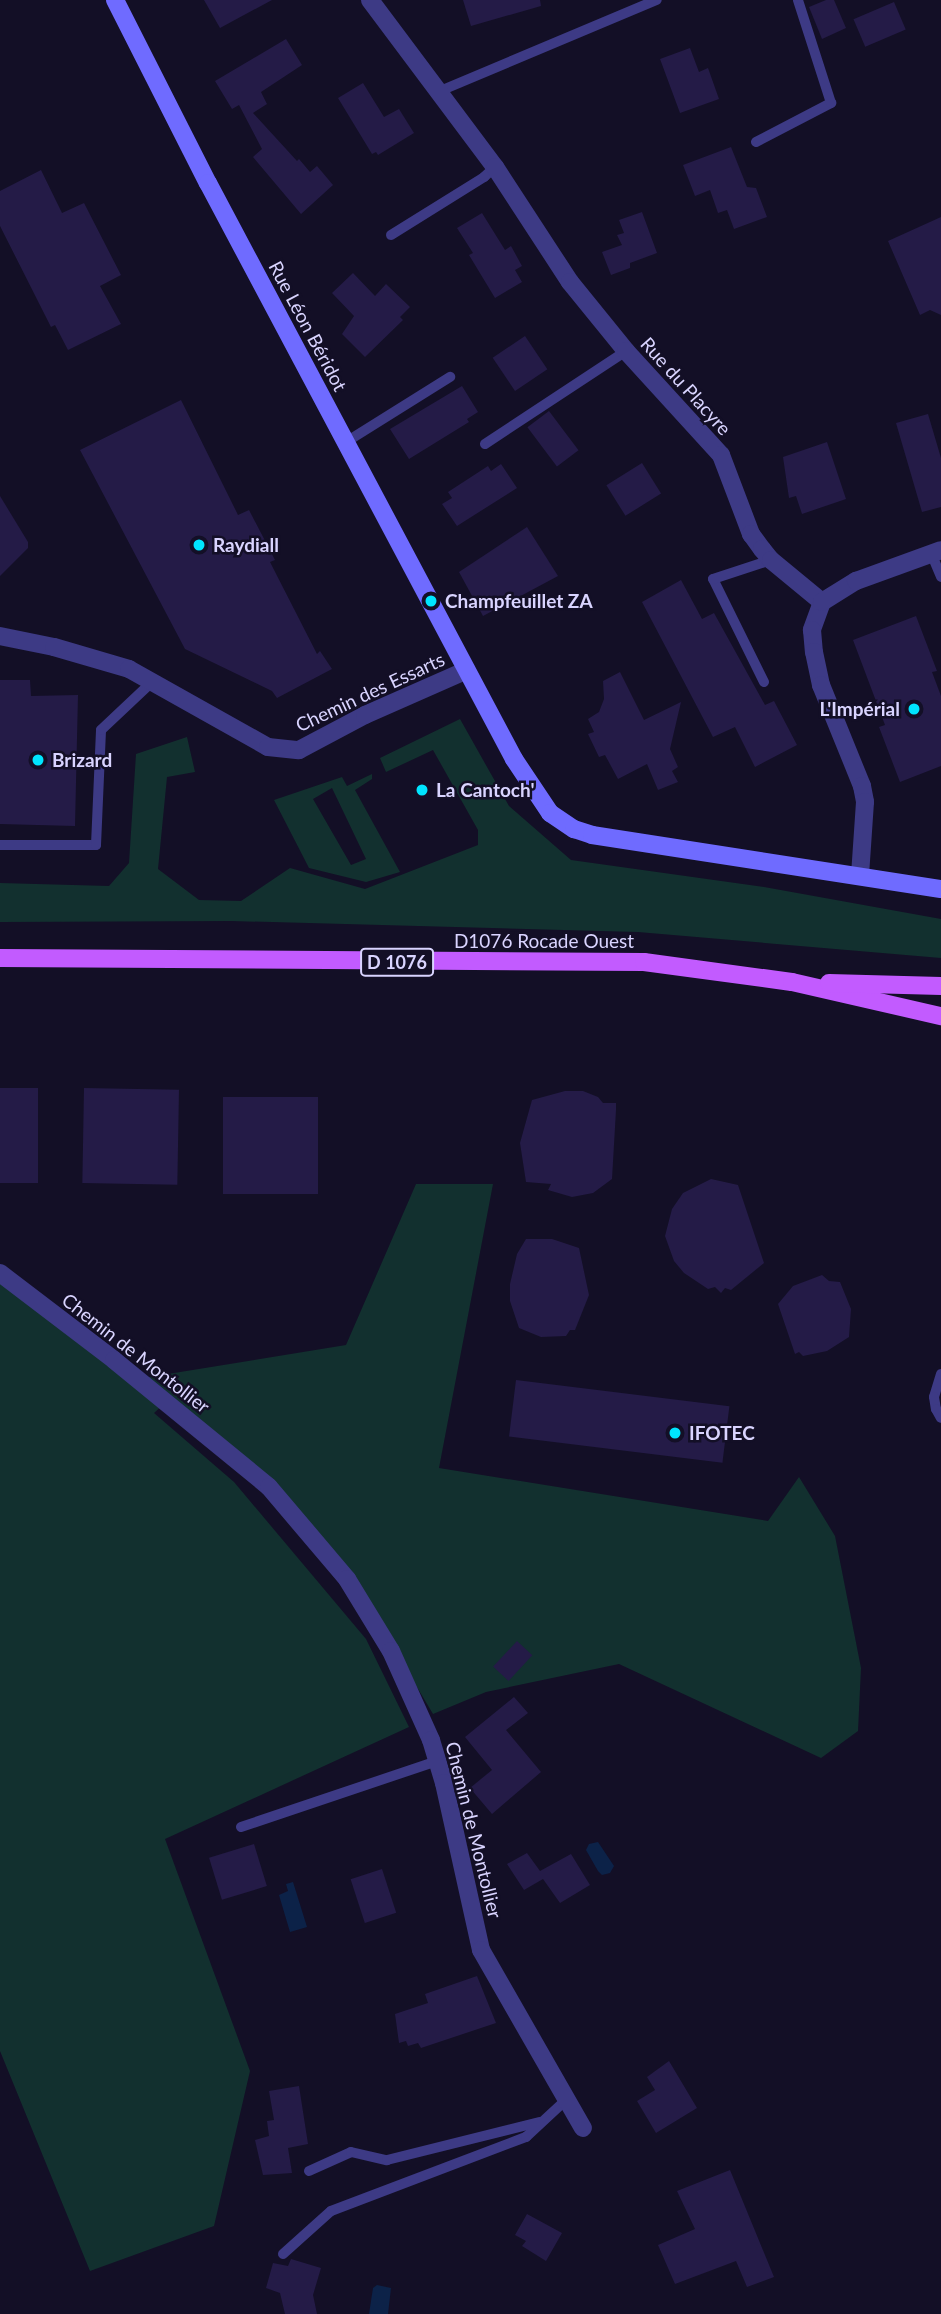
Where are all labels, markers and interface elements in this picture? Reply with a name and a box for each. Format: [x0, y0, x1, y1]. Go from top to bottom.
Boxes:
street label: Rue Léon Béridot [264, 257, 352, 395]
street label: Rue du Placyre [636, 332, 736, 440]
place label: Raydiall [213, 534, 279, 556]
marker: Raydiall [191, 537, 207, 553]
place label: Champfeuillet ZA [445, 590, 593, 612]
marker: Champfeuillet ZA [423, 593, 439, 609]
street label: Chemin des Essarts [292, 648, 448, 736]
place label: L'Impérial [819, 698, 900, 720]
marker: L'Impérial [906, 701, 922, 717]
place label: Brizard [52, 749, 112, 771]
marker: Brizard [30, 752, 46, 768]
place label: La Cantoch' [436, 779, 534, 801]
marker: La Cantoch' [414, 782, 430, 798]
street label: D1076 Rocade Ouest [454, 930, 634, 952]
road number: D 1076 [358, 947, 436, 976]
street label: Chemin de Montollier [58, 1288, 214, 1418]
place label: IFOTEC [689, 1422, 755, 1444]
marker: IFOTEC [667, 1425, 683, 1441]
street label: Chemin de Montollier [441, 1739, 507, 1921]

